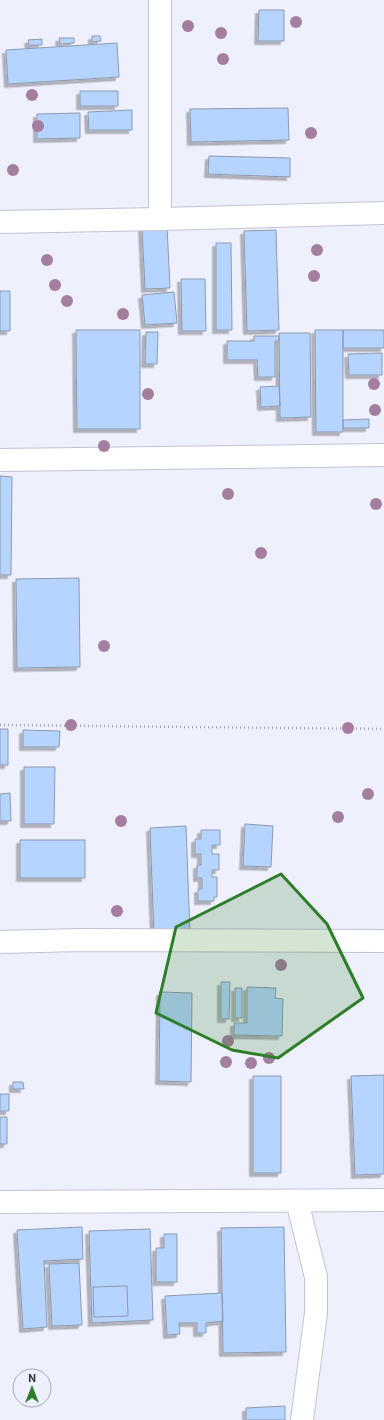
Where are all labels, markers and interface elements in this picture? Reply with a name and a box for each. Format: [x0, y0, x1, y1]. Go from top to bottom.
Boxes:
north arrow [12, 1368, 52, 1408]
text: N [28, 1372, 36, 1385]

